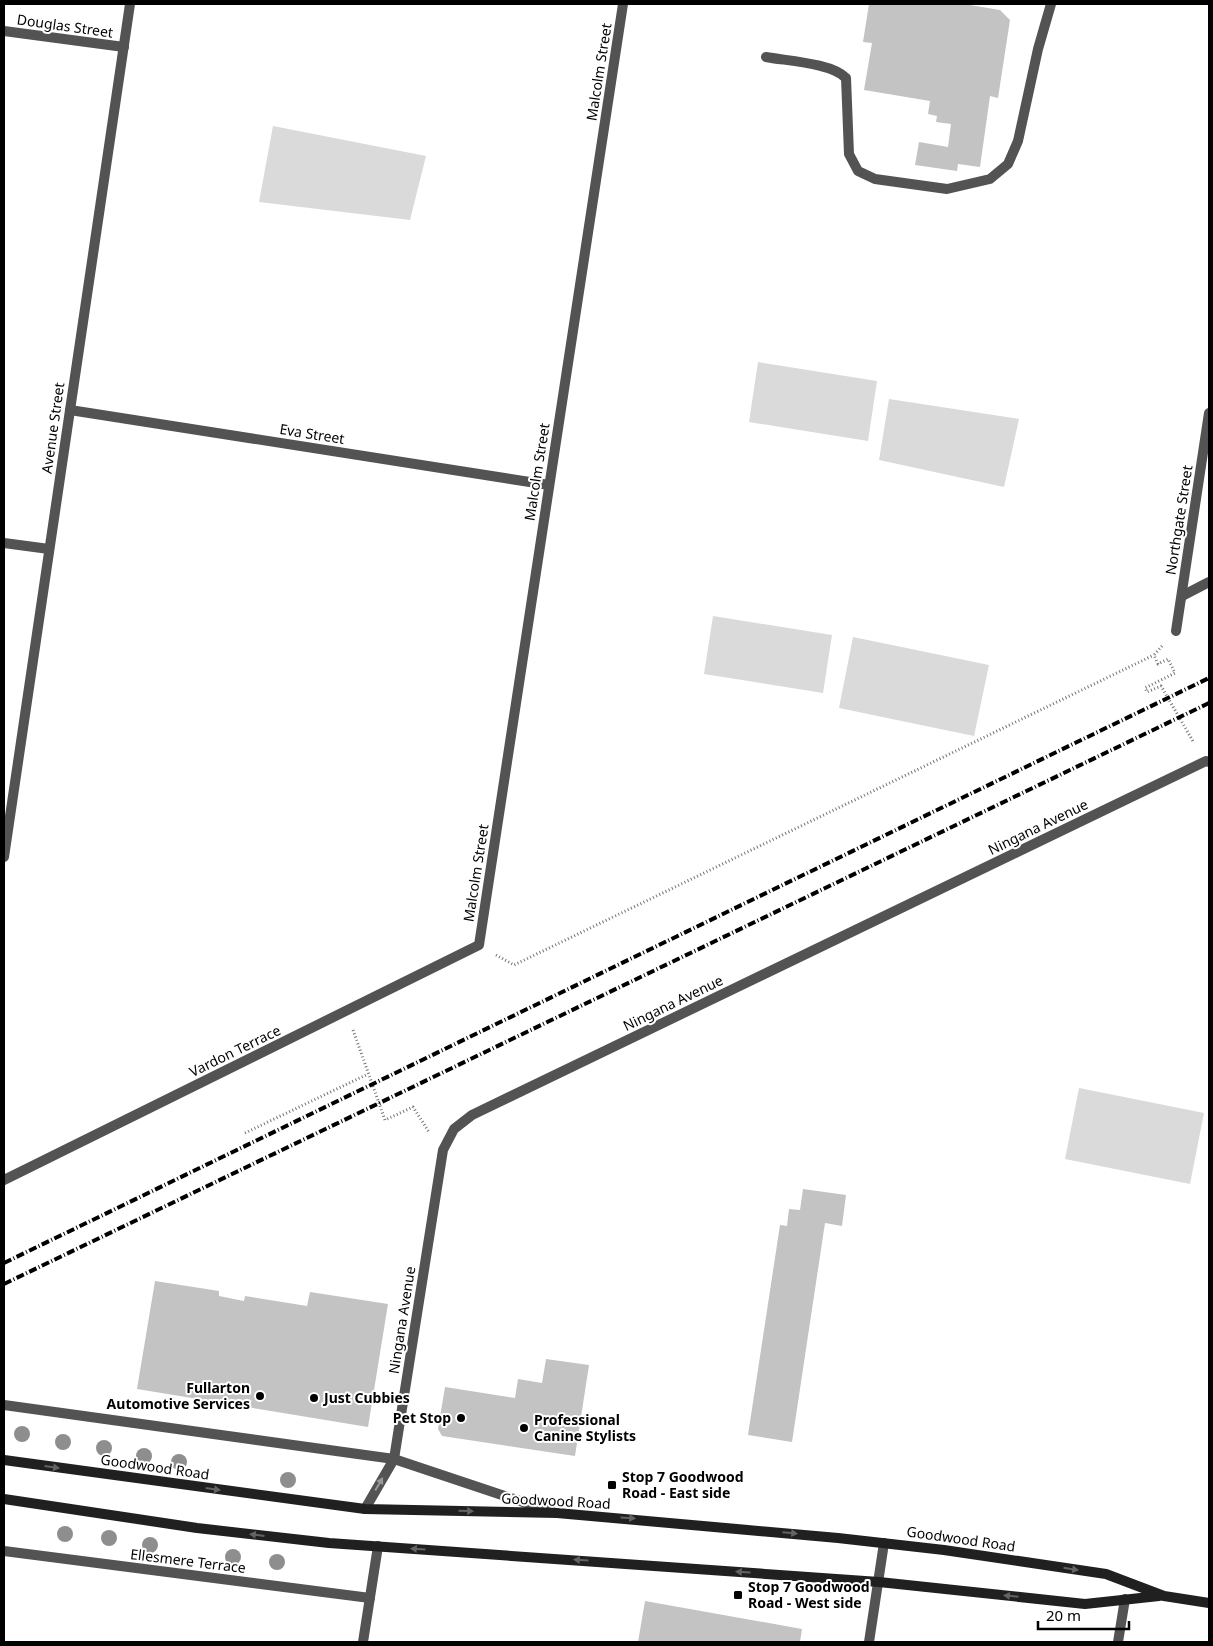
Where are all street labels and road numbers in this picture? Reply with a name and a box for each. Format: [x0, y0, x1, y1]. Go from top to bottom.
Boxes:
street label: Douglas Street [16, 9, 114, 42]
street label: Malcolm Street [581, 22, 616, 122]
street label: Avenue Street [37, 381, 68, 475]
street label: Eva Street [278, 419, 346, 448]
street label: Malcolm Street [519, 422, 554, 522]
street label: Northgate Street [1160, 464, 1197, 576]
street label: Ningana Avenue [985, 794, 1091, 859]
street label: Malcolm Street [458, 823, 493, 923]
street label: Ningana Avenue [620, 970, 726, 1035]
street label: Vardon Terrace [186, 1020, 284, 1081]
street label: Ningana Avenue [384, 1265, 419, 1375]
street label: Goodwood Road [99, 1449, 211, 1484]
street label: Goodwood Road [501, 1488, 611, 1513]
street label: Goodwood Road [905, 1521, 1017, 1556]
street label: Ellesmere Terrace [129, 1544, 247, 1577]

